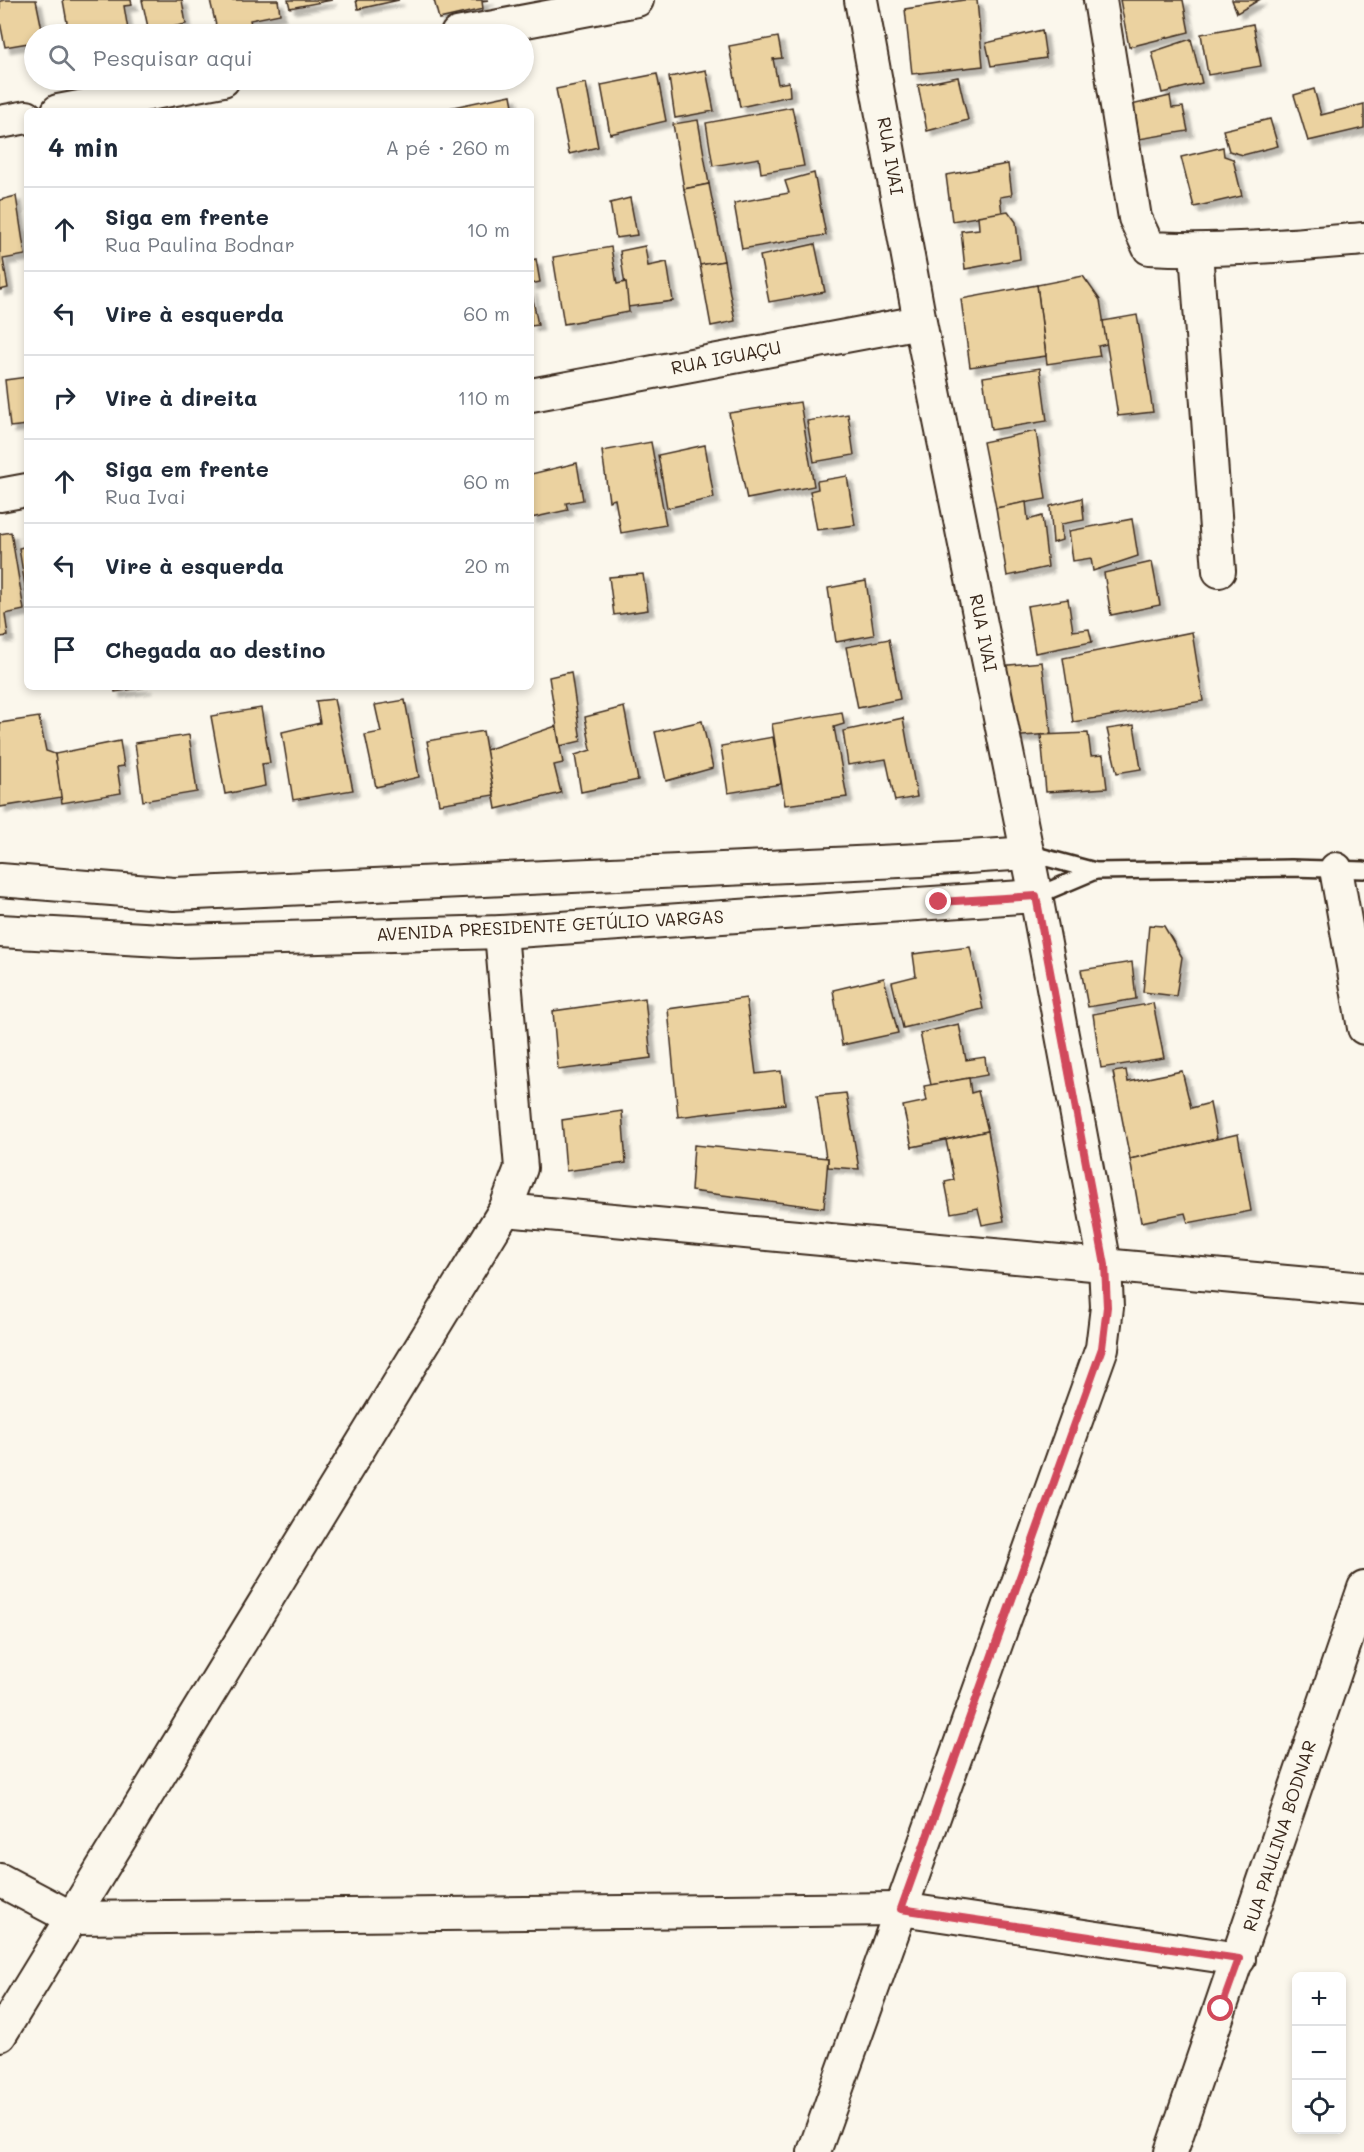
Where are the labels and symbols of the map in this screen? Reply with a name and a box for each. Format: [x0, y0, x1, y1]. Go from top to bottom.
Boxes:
street label: RUA IVAI [872, 115, 910, 197]
street label: RUA IGUAÇU [669, 335, 783, 379]
street label: RUA IVAI [965, 592, 1003, 674]
route end [925, 888, 951, 914]
street label: AVENIDA PRESIDENTE GETÚLIO VARGAS [375, 904, 724, 946]
street label: RUA PAULINA BODNAR [1237, 1737, 1321, 1934]
route start [1207, 1995, 1233, 2021]

